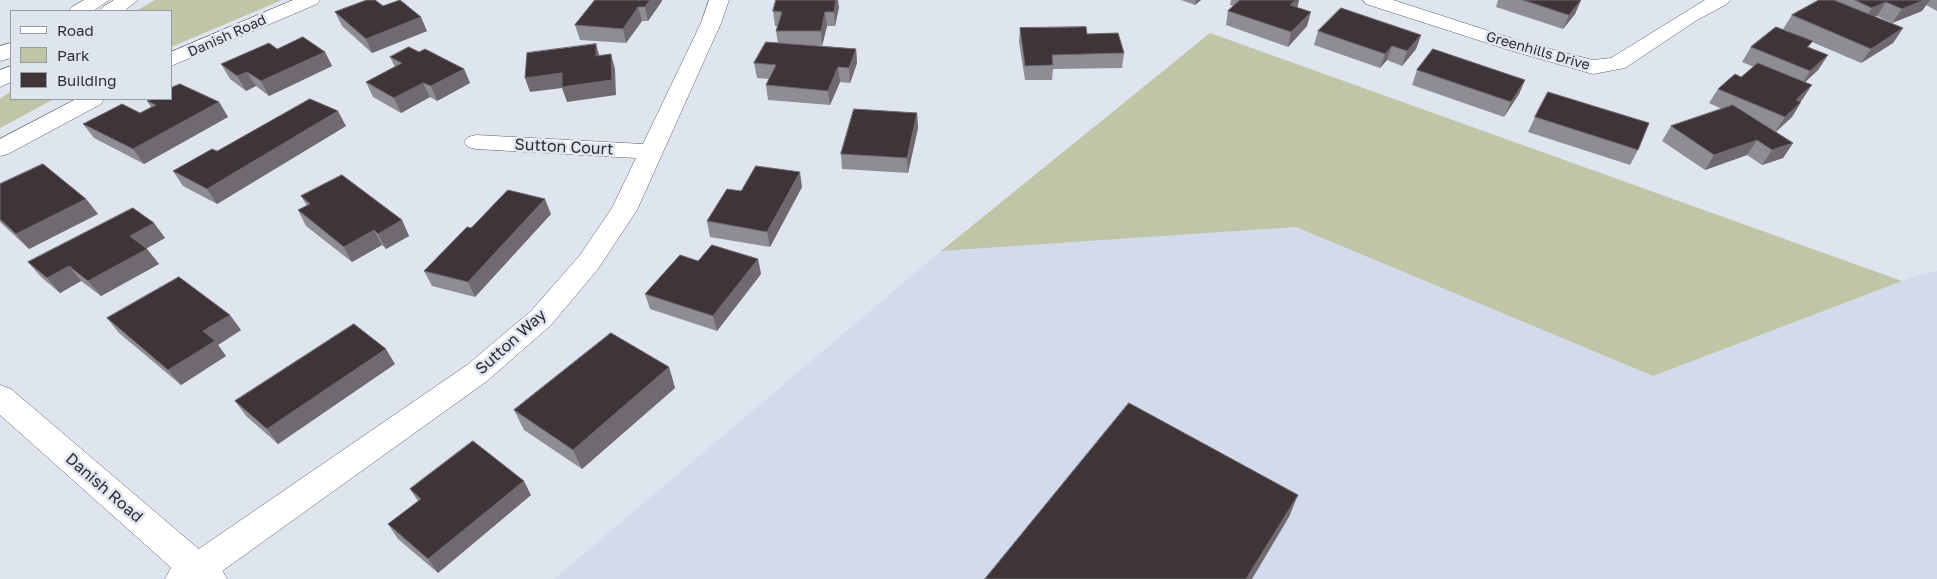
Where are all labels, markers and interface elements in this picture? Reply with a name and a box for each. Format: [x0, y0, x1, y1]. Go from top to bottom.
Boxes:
legend [10, 10, 172, 100]
street label: Danish Road [185, 11, 269, 61]
text: Road [57, 21, 94, 39]
street label: Greenhills Drive [1484, 28, 1592, 74]
text: Park [57, 46, 89, 64]
text: Building [57, 71, 117, 89]
street label: Sutton Court [514, 135, 614, 159]
street label: Sutton Way [472, 305, 550, 379]
street label: Danish Road [62, 449, 146, 527]

